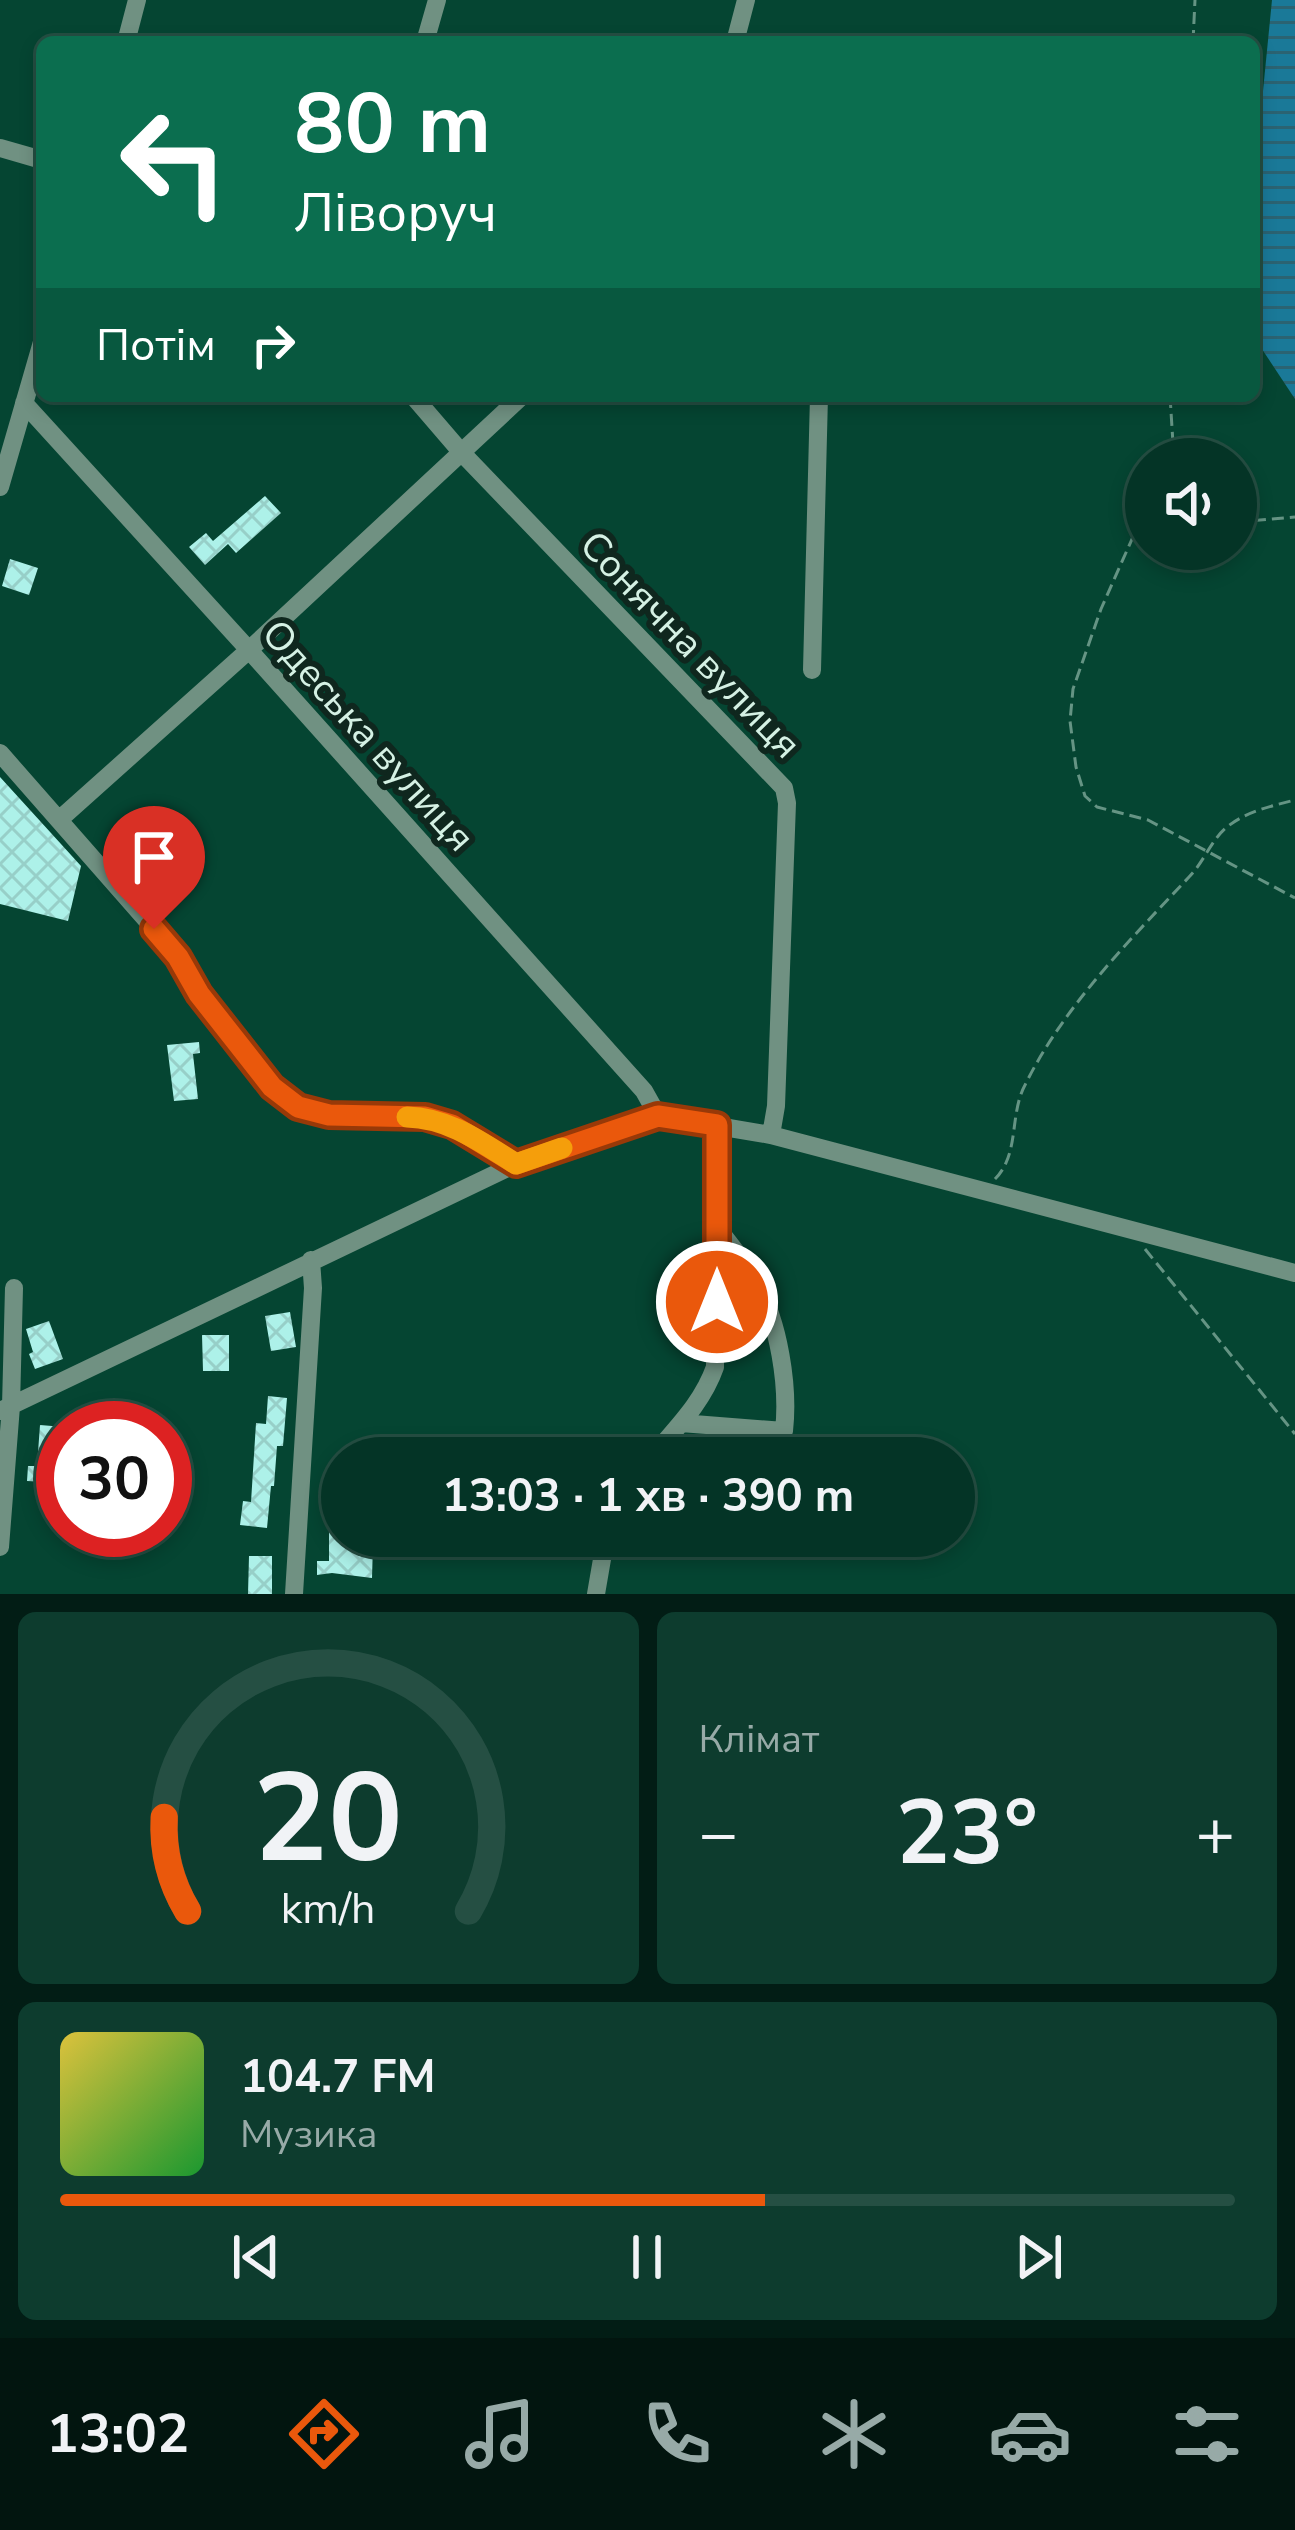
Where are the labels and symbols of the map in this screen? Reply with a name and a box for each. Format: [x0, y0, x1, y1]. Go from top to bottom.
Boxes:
street label: Сонячна вулиця [568, 520, 812, 770]
street label: Одеська вулиця [250, 609, 486, 863]
pin [103, 806, 205, 929]
position arrow [654, 1239, 780, 1365]
speed limit sign: 30 [36, 1401, 192, 1557]

